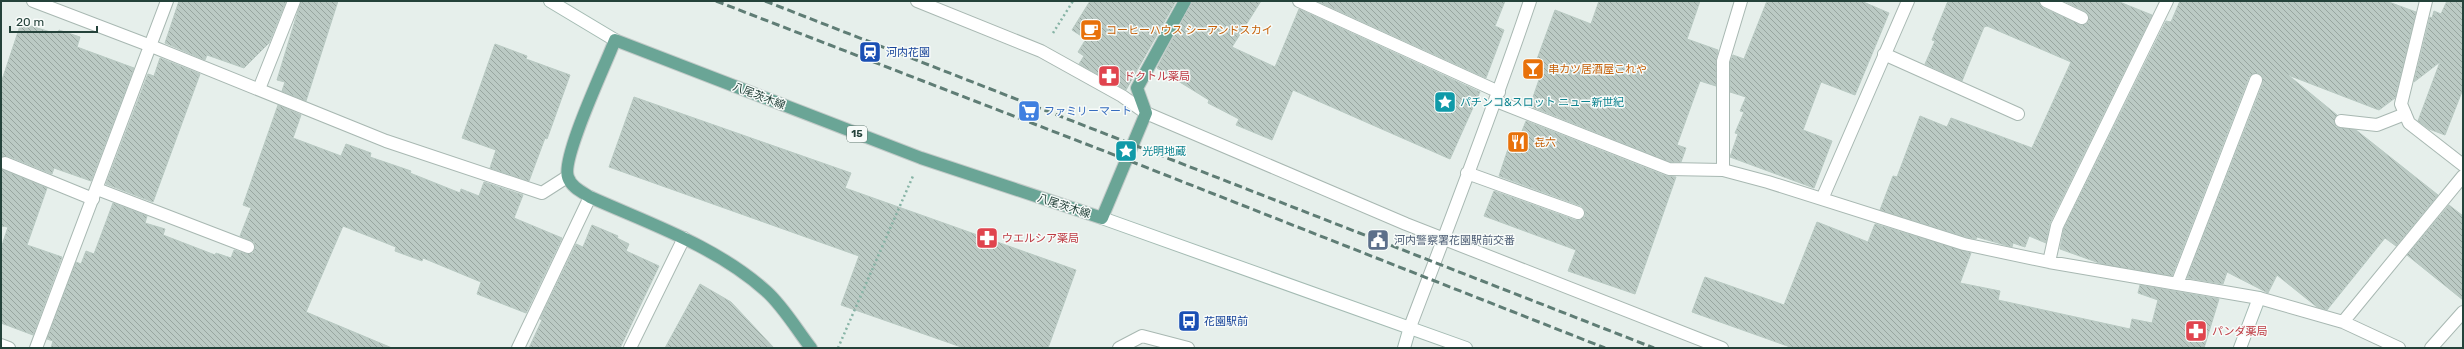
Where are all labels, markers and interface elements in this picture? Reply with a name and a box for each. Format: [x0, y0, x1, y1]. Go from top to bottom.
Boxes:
scale bar [10, 8, 97, 34]
text: 20 m [16, 15, 44, 29]
cafe icon: コーヒーハウス シーアンドスカイ [1078, 17, 1104, 43]
place label: コーヒーハウス シーアンドスカイ [1106, 24, 1273, 37]
station icon: 河内花園 [857, 39, 883, 65]
place label: 河内花園 [886, 46, 930, 59]
bar icon: 串カツ居酒屋これや [1520, 56, 1546, 82]
pharmacy icon: ドクトル薬局 [1096, 63, 1122, 89]
place label: 串カツ居酒屋これや [1548, 63, 1647, 76]
place label: ドクトル薬局 [1124, 70, 1190, 83]
street label: 八尾茨木線 [731, 80, 787, 112]
place icon: パチンコ&スロット ニュー新世紀 [1432, 89, 1458, 115]
place label: パチンコ&スロット ニュー新世紀 [1460, 96, 1624, 109]
supermarket icon: ファミリーマート [1016, 98, 1042, 124]
place label: ファミリーマート [1044, 105, 1132, 118]
road number: 15 [847, 126, 867, 142]
restaurant icon: 㐂六 [1505, 129, 1531, 155]
place label: 㐂六 [1534, 136, 1556, 149]
place icon: 光明地蔵 [1113, 138, 1139, 164]
place label: 光明地蔵 [1142, 145, 1186, 158]
street label: 八尾茨木線 [1036, 191, 1092, 221]
pharmacy icon: ウエルシア薬局 [974, 225, 1000, 251]
public building icon: 河内警察署花園駅前交番 [1365, 227, 1391, 253]
place label: ウエルシア薬局 [1002, 232, 1079, 245]
place label: 河内警察署花園駅前交番 [1394, 234, 1515, 247]
bus stop icon: 花園駅前 [1176, 308, 1202, 334]
place label: 花園駅前 [1204, 315, 1248, 328]
pharmacy icon: パンダ薬局 [2183, 318, 2209, 344]
place label: パンダ薬局 [2212, 325, 2268, 338]

